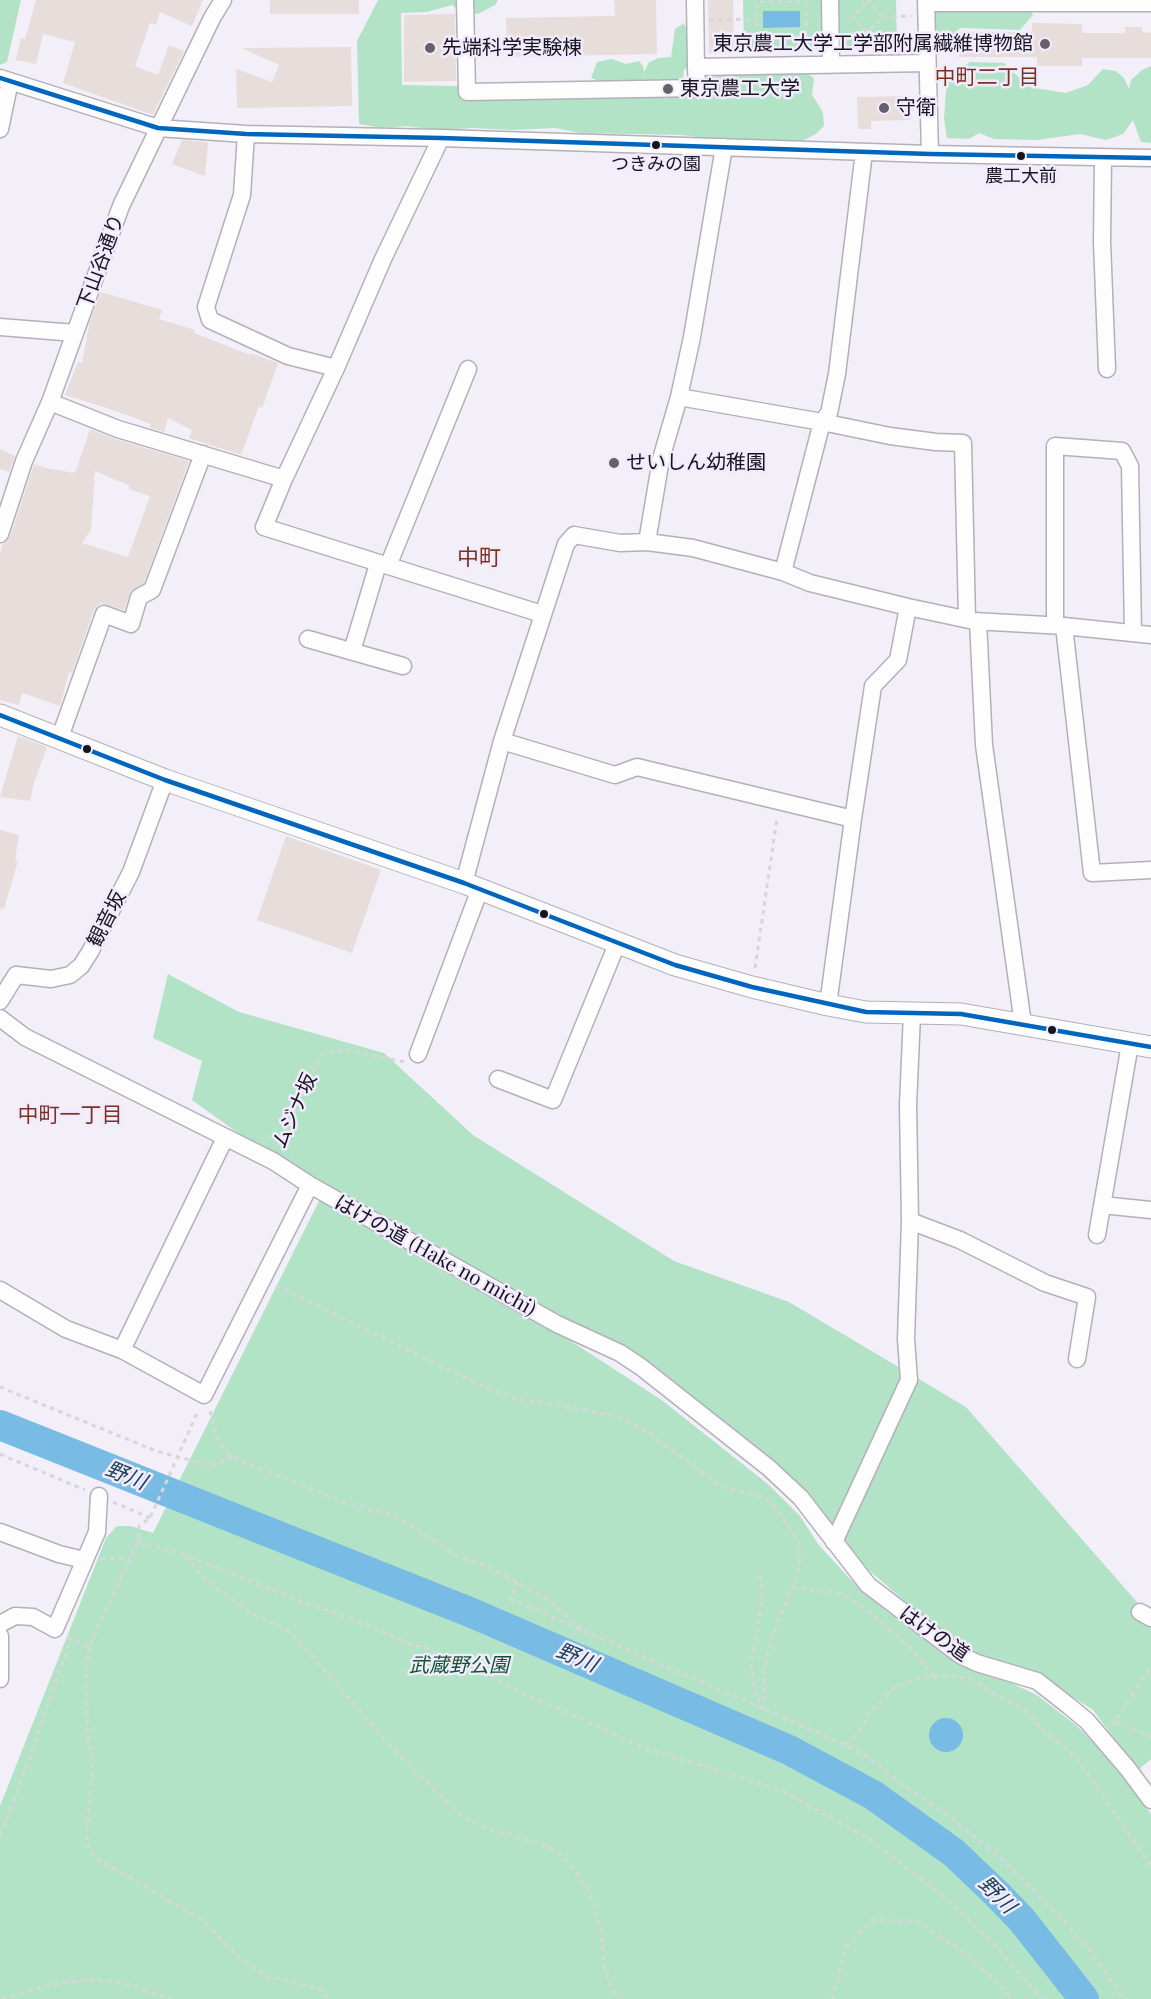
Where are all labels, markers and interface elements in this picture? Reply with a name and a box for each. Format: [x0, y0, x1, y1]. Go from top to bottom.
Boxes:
place label: 東京農工大学工学部附属繊維博物館 [713, 32, 1033, 56]
place label: 先端科学実験棟 [442, 36, 582, 60]
marker: 東京農工大学工学部附属繊維博物館 [1038, 37, 1052, 51]
marker: 先端科学実験棟 [423, 41, 437, 55]
district label: 中町二丁目 [935, 64, 1039, 90]
place label: 東京農工大学 [680, 77, 800, 101]
marker: 東京農工大学 [661, 82, 675, 96]
place label: 守衛 [896, 96, 936, 120]
marker: 守衛 [877, 101, 891, 115]
marker: つきみの園 [650, 139, 662, 151]
marker: 農工大前 [1015, 150, 1027, 162]
place label: つきみの園 [611, 153, 701, 175]
place label: 農工大前 [985, 165, 1057, 187]
street label: 下山谷通り [73, 211, 129, 313]
place label: せいしん幼稚園 [626, 451, 766, 475]
marker: せいしん幼稚園 [607, 456, 621, 470]
district label: 中町 [457, 545, 501, 571]
unlabelled marker [81, 743, 93, 755]
street label: 観音坂 [83, 887, 131, 951]
unlabelled marker [538, 908, 550, 920]
unlabelled marker [1046, 1024, 1058, 1036]
street label: ムジナ坂 [268, 1070, 322, 1152]
district label: 中町一丁目 [18, 1102, 122, 1128]
street label: はけの道 (Hake no michi) [330, 1191, 540, 1321]
water label: 野川 [102, 1456, 150, 1496]
street label: はけの道 [894, 1601, 974, 1667]
water label: 野川 [553, 1638, 601, 1678]
park label: 武蔵野公園 [409, 1654, 509, 1678]
water label: 野川 [973, 1871, 1021, 1919]

